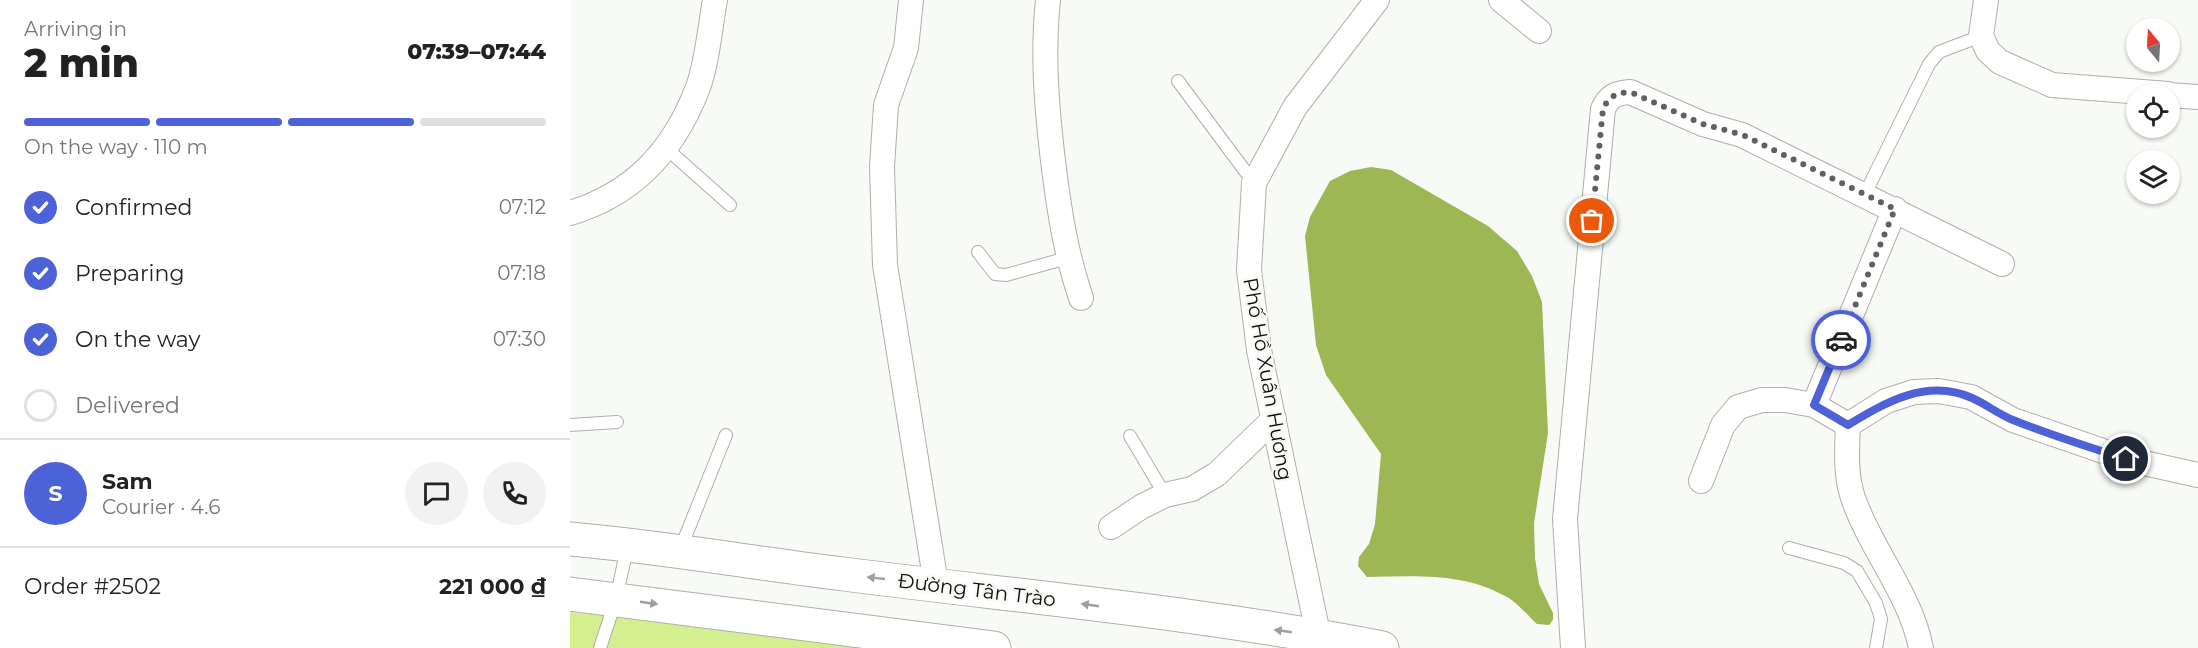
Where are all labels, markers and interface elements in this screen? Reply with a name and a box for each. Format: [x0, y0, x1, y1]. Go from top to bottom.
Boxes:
text: Arriving in [24, 17, 127, 41]
north arrow [2126, 18, 2180, 72]
map controls [2126, 18, 2180, 204]
text: 07:39–07:44 [407, 38, 546, 65]
text: 2 min [24, 39, 139, 87]
button: locate [2126, 84, 2180, 138]
text: On the way · 110 m [24, 135, 208, 159]
button: layers [2126, 150, 2180, 204]
icon: check [24, 191, 57, 224]
text: Confirmed [75, 194, 192, 221]
text: 07:12 [499, 195, 546, 219]
pin [1566, 195, 1617, 246]
icon: bag [1575, 204, 1608, 237]
icon: check [24, 257, 57, 290]
text: Preparing [75, 260, 184, 287]
text: 07:18 [497, 261, 546, 285]
street label: Phố Hồ Xuân Hương [1238, 276, 1298, 482]
courier [1811, 310, 1871, 370]
icon: check [24, 323, 57, 356]
icon: car [1825, 324, 1858, 357]
text: On the way [75, 326, 200, 353]
text: 07:30 [493, 327, 546, 351]
text: Delivered [75, 392, 180, 419]
pin [2100, 433, 2151, 484]
icon: home [2109, 442, 2142, 475]
button: chat [405, 462, 468, 525]
button: phone [483, 462, 546, 525]
text: Sam [102, 468, 153, 495]
text: S [48, 480, 63, 507]
text: Courier · 4.6 [102, 495, 220, 519]
street label: Đường Tân Trào [897, 568, 1057, 612]
text: Order #2502 [24, 573, 161, 600]
text: 221 000 ₫ [439, 573, 546, 600]
one-way arrow [866, 573, 885, 582]
one-way arrow [640, 599, 659, 608]
one-way arrow [1080, 600, 1099, 609]
one-way arrow [1274, 626, 1293, 635]

